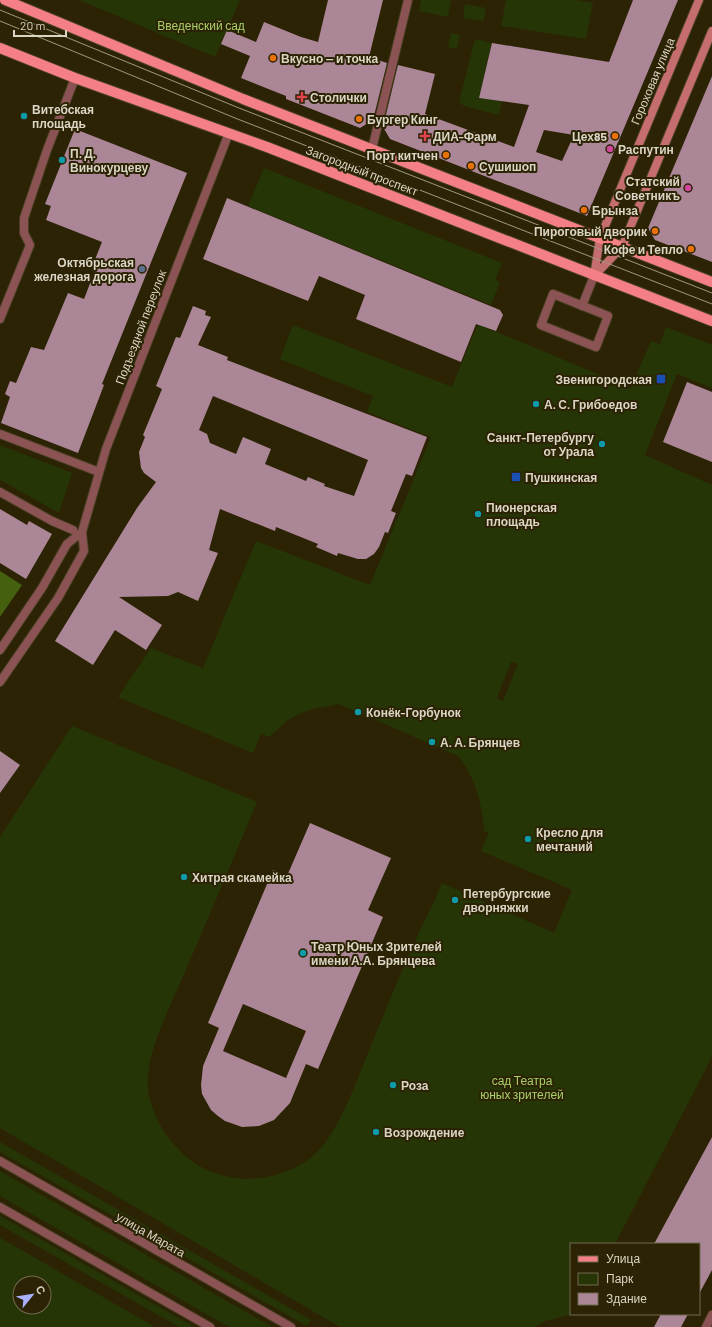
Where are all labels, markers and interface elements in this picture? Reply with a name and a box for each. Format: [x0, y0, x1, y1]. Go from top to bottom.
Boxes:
scale bar [14, 12, 66, 38]
text: 20 m [20, 18, 46, 32]
park label: Введенский сад [157, 18, 245, 33]
street label: Гороховая улица [627, 35, 678, 127]
place label: Вкусно — и точка [281, 51, 379, 66]
marker: Вкусно — и точка [268, 53, 278, 63]
place label: Столички [310, 90, 367, 104]
marker: Столички [297, 92, 307, 102]
place label: Витебская площадь [32, 102, 94, 131]
marker: Витебская площадь [19, 111, 29, 121]
place label: Бургер Кинг [367, 112, 438, 127]
marker: Бургер Кинг [354, 114, 364, 124]
place label: ДИА-Фарм [433, 129, 497, 144]
place label: Цех85 [572, 129, 608, 144]
marker: ДИА-Фарм [420, 131, 430, 141]
marker: Цех85 [610, 131, 620, 141]
street label: Загородный проспект [304, 142, 421, 199]
place label: Распутин [618, 142, 674, 157]
marker: Распутин [605, 144, 615, 154]
place label: П. Д. Винокурцеву [70, 146, 149, 175]
place label: Порт китчен [366, 148, 438, 163]
marker: Порт китчен [441, 150, 451, 160]
marker: П. Д. Винокурцеву [57, 155, 67, 165]
place label: Сушишоп [479, 159, 536, 174]
marker: Сушишоп [466, 161, 476, 171]
place label: Статский Советникъ [615, 174, 680, 202]
marker: Статский Советникъ [683, 183, 693, 193]
place label: Брынза [592, 203, 638, 218]
marker: Брынза [579, 205, 589, 215]
place label: Пироговый дворик [534, 224, 648, 239]
marker: Пироговый дворик [650, 226, 660, 236]
place label: Кофе и Тепло [604, 242, 683, 257]
marker: Кофе и Тепло [686, 244, 696, 254]
place label: Октябрьская железная дорога [33, 255, 134, 284]
marker: Октябрьская железная дорога [137, 264, 147, 274]
street label: Подъездной переулок [112, 267, 170, 387]
place label: Звенигородская [555, 372, 652, 387]
marker: Звенигородская [655, 373, 667, 385]
place label: А. С. Грибоедов [544, 397, 637, 412]
marker: А. С. Грибоедов [531, 399, 541, 409]
place label: Санкт-Петербургу от Урала [487, 430, 594, 459]
marker: Санкт-Петербургу от Урала [597, 439, 607, 449]
place label: Пушкинская [525, 470, 597, 485]
marker: Пушкинская [510, 471, 522, 483]
place label: Пионерская площадь [486, 500, 557, 529]
marker: Пионерская площадь [473, 509, 483, 519]
place label: Конёк-Горбунок [366, 705, 462, 720]
marker: Конёк-Горбунок [353, 707, 363, 717]
place label: А. А. Брянцев [440, 735, 520, 750]
marker: А. А. Брянцев [427, 737, 437, 747]
place label: Кресло для мечтаний [536, 825, 603, 853]
marker: Кресло для мечтаний [523, 834, 533, 844]
place label: Хитрая скамейка [192, 870, 292, 885]
marker: Хитрая скамейка [179, 872, 189, 882]
place label: Петербургские дворняжки [463, 886, 551, 915]
marker: Петербургские дворняжки [450, 895, 460, 905]
place label: Театр Юных Зрителей имени А.А. Брянцева [311, 939, 442, 968]
marker: Театр Юных Зрителей имени А.А. Брянцева [298, 948, 308, 958]
park label: сад Театра юных зрителей [480, 1073, 564, 1102]
place label: Роза [401, 1078, 429, 1092]
marker: Роза [388, 1080, 398, 1090]
place label: Возрождение [384, 1125, 465, 1140]
marker: Возрождение [371, 1127, 381, 1137]
street label: улица Марата [114, 1209, 188, 1260]
legend [570, 1243, 700, 1315]
text: Улица [606, 1251, 640, 1266]
text: Парк [606, 1271, 634, 1286]
north arrow [12, 1275, 52, 1315]
text: С [33, 1283, 49, 1296]
text: Здание [606, 1291, 647, 1306]

